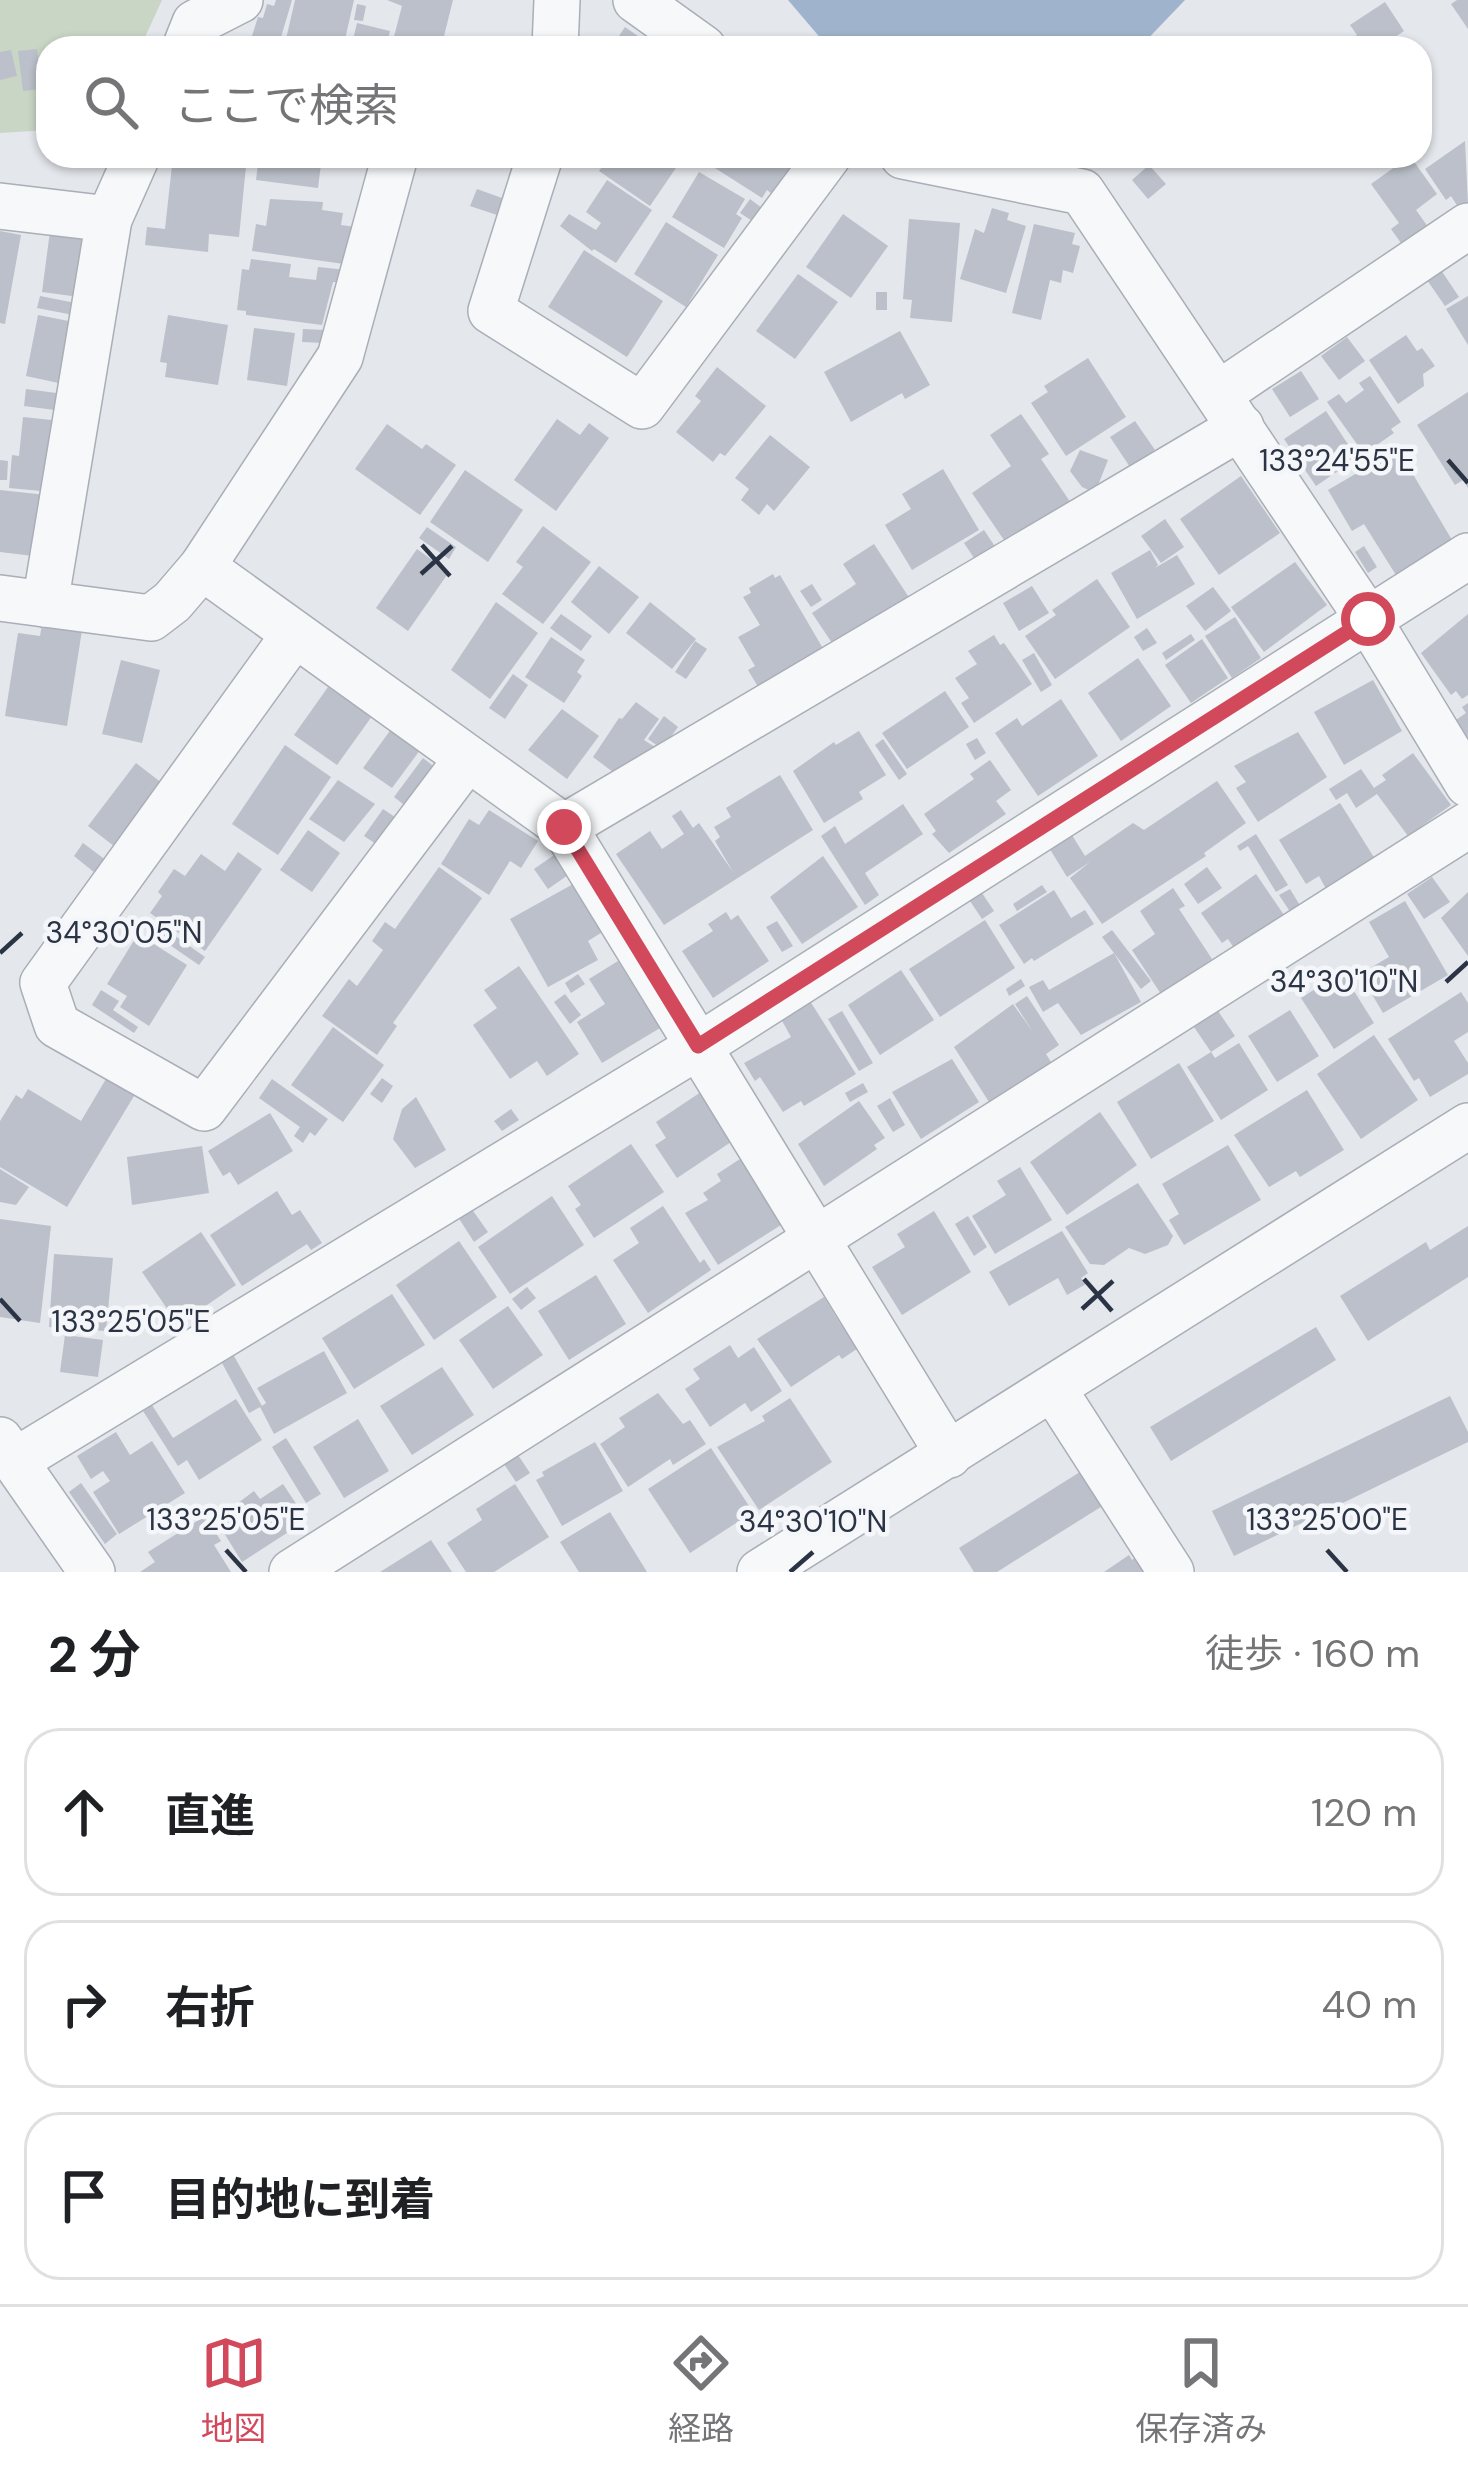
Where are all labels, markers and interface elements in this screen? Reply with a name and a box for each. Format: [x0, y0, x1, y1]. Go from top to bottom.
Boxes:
search box [36, 36, 1432, 168]
icon: search [78, 69, 144, 135]
text: ここで検索 [174, 76, 399, 135]
text: 133°24'55"E [1259, 441, 1415, 480]
route start [1341, 592, 1395, 646]
route end [537, 800, 591, 854]
text: 34°30'05"N [45, 913, 203, 952]
text: 34°30'10"N [1270, 962, 1418, 1001]
text: 133°25'05"E [52, 1302, 210, 1341]
text: 133°25'05"E [147, 1500, 305, 1539]
text: 133°25'00"E [1246, 1500, 1408, 1539]
text: 34°30'10"N [739, 1502, 887, 1541]
text: 2 分 [48, 1621, 140, 1688]
text: 徒歩 · 160 m [1205, 1628, 1420, 1679]
icon: ahead [51, 1779, 117, 1845]
text: 直進 [165, 1786, 255, 1845]
text: 120 m [1311, 1787, 1417, 1838]
icon: right [51, 1971, 117, 2037]
text: 右折 [165, 1978, 255, 2037]
text: 40 m [1322, 1979, 1417, 2030]
icon: arrive [51, 2163, 117, 2229]
text: 目的地に到着 [165, 2170, 435, 2229]
tab: 地図 [201, 2330, 267, 2450]
tab: 経路 [668, 2330, 734, 2450]
tab: 保存済み [1135, 2330, 1267, 2450]

